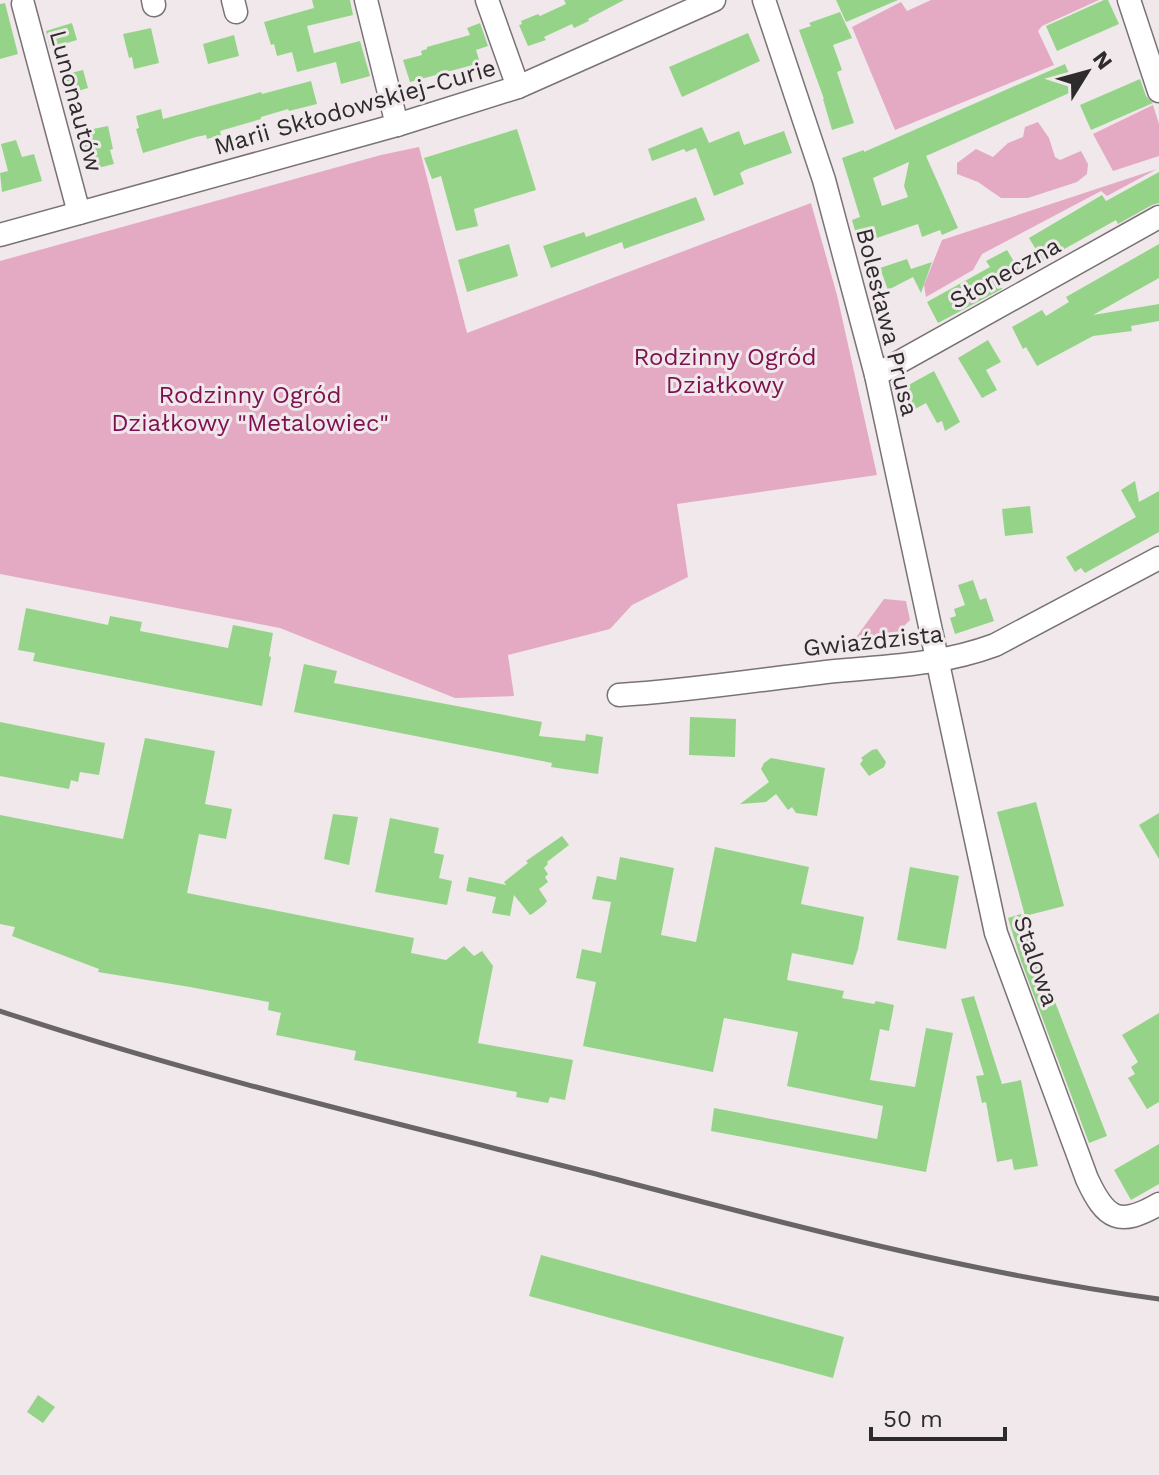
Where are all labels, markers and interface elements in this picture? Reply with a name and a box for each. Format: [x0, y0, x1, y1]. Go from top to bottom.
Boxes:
street label: Lunonautów [44, 27, 108, 175]
north arrow [1047, 32, 1127, 112]
text: N [1088, 46, 1117, 74]
street label: Marii Skłodowskiej-Curie [211, 53, 499, 161]
street label: Bolesława Prusa [850, 225, 924, 419]
street label: Słoneczna [945, 231, 1065, 315]
park label: Rodzinny Ogród Działkowy [633, 343, 817, 399]
park label: Rodzinny Ogród Działkowy "Metalowiec" [111, 381, 389, 437]
street label: Gwiaździsta [802, 620, 944, 662]
street label: Stalowa [1007, 912, 1065, 1010]
scale bar [871, 1391, 1005, 1441]
text: 50 m [883, 1405, 943, 1433]

